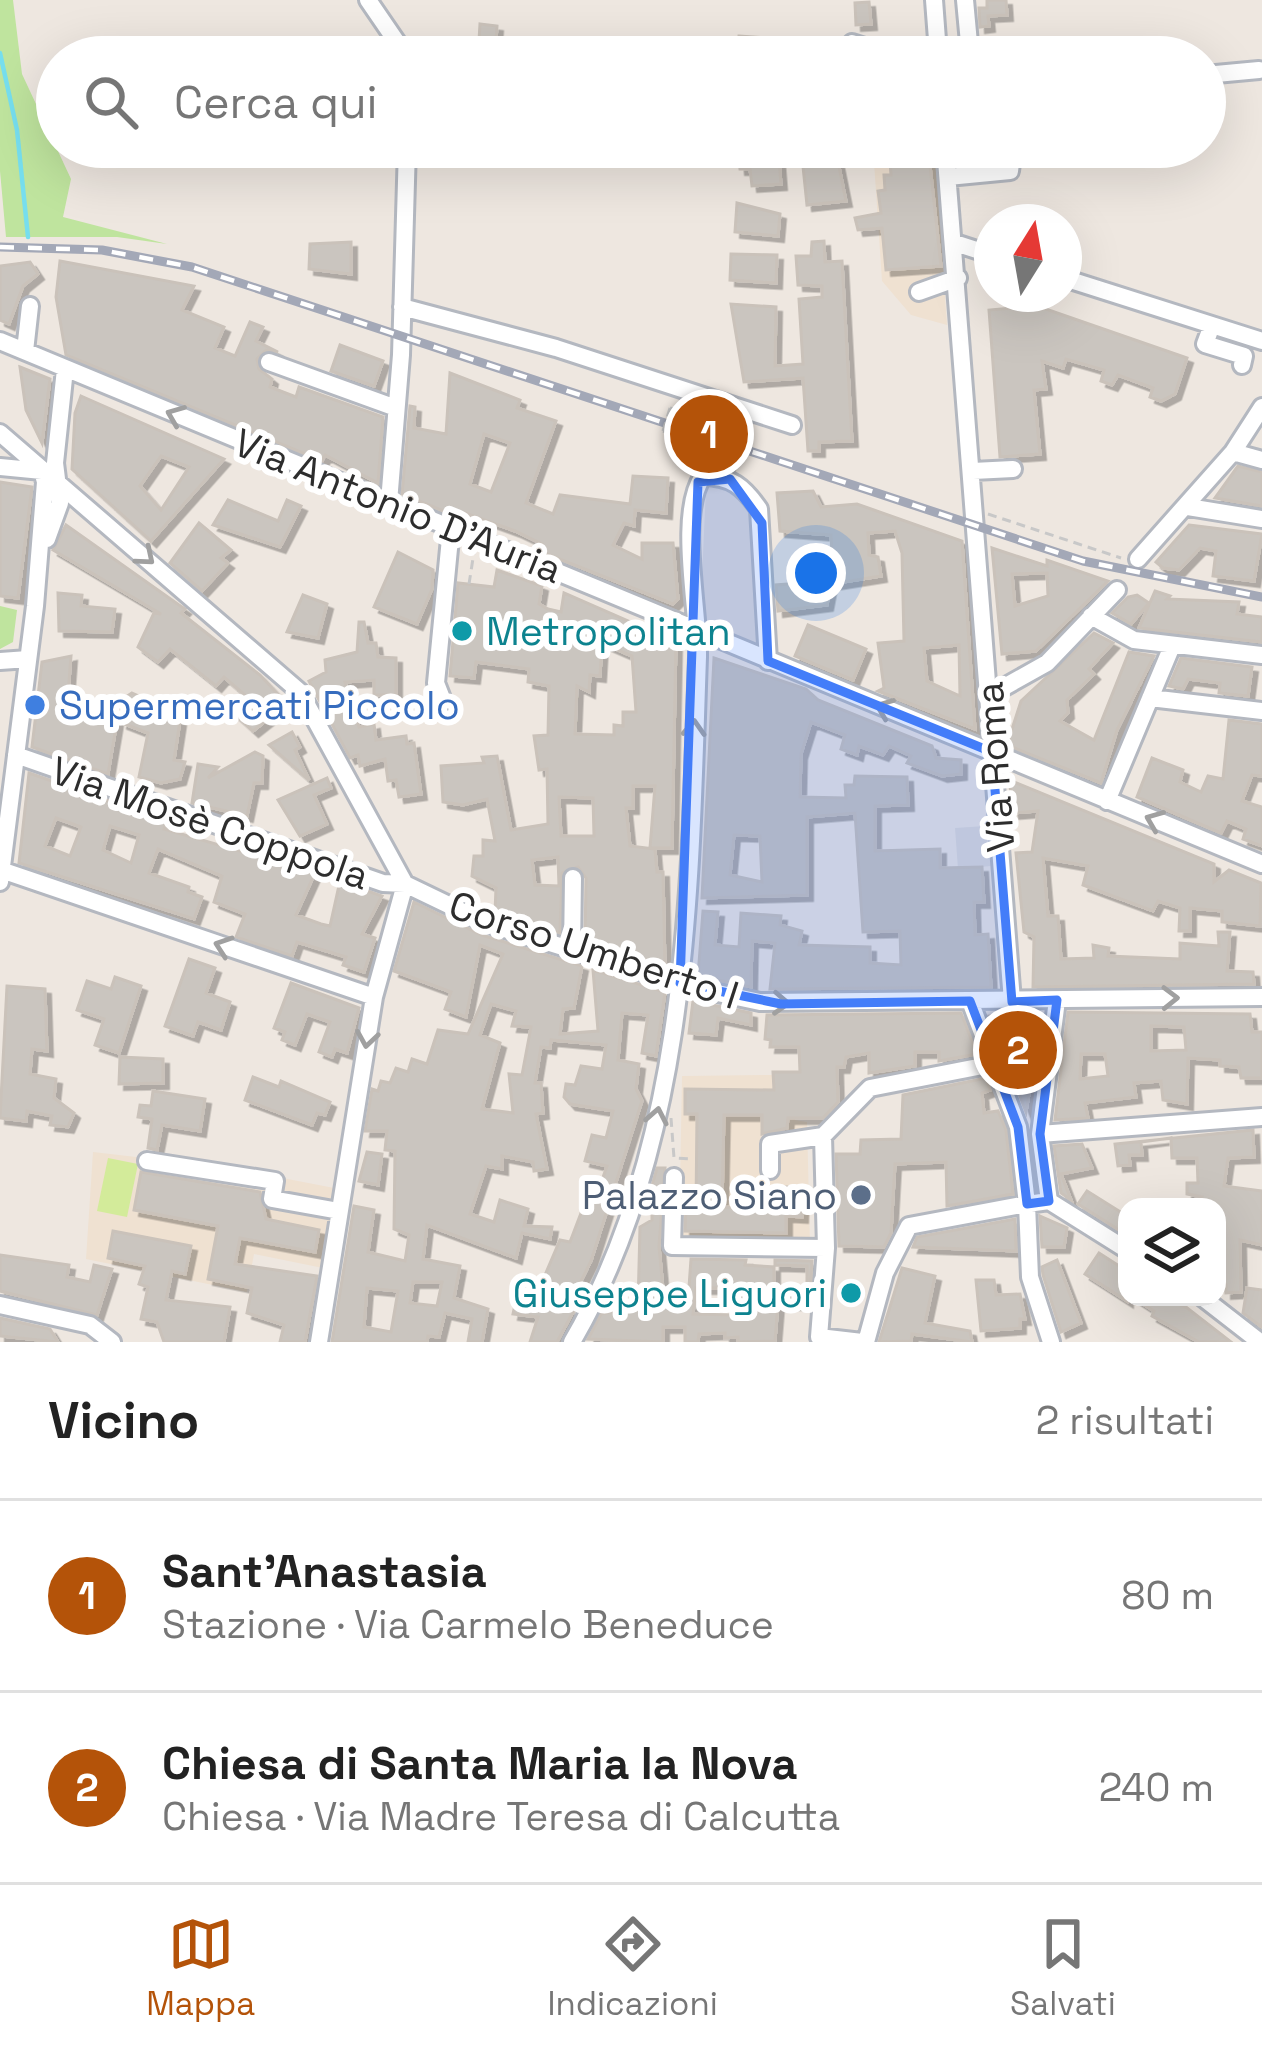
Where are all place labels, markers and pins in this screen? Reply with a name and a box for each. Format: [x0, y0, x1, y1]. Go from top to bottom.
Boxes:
pin: 1 [670, 389, 748, 479]
place label: Metropolitan [486, 607, 731, 656]
marker: Metropolitan [449, 618, 475, 644]
place label: Supermercati Piccolo [59, 681, 460, 730]
marker: Supermercati Piccolo [22, 692, 48, 718]
pin: 2 [979, 1005, 1057, 1095]
place label: Palazzo Siano [582, 1171, 837, 1220]
marker: Palazzo Siano [848, 1182, 874, 1208]
place label: Giuseppe Liguori [513, 1269, 827, 1318]
marker: Giuseppe Liguori [838, 1280, 864, 1306]

